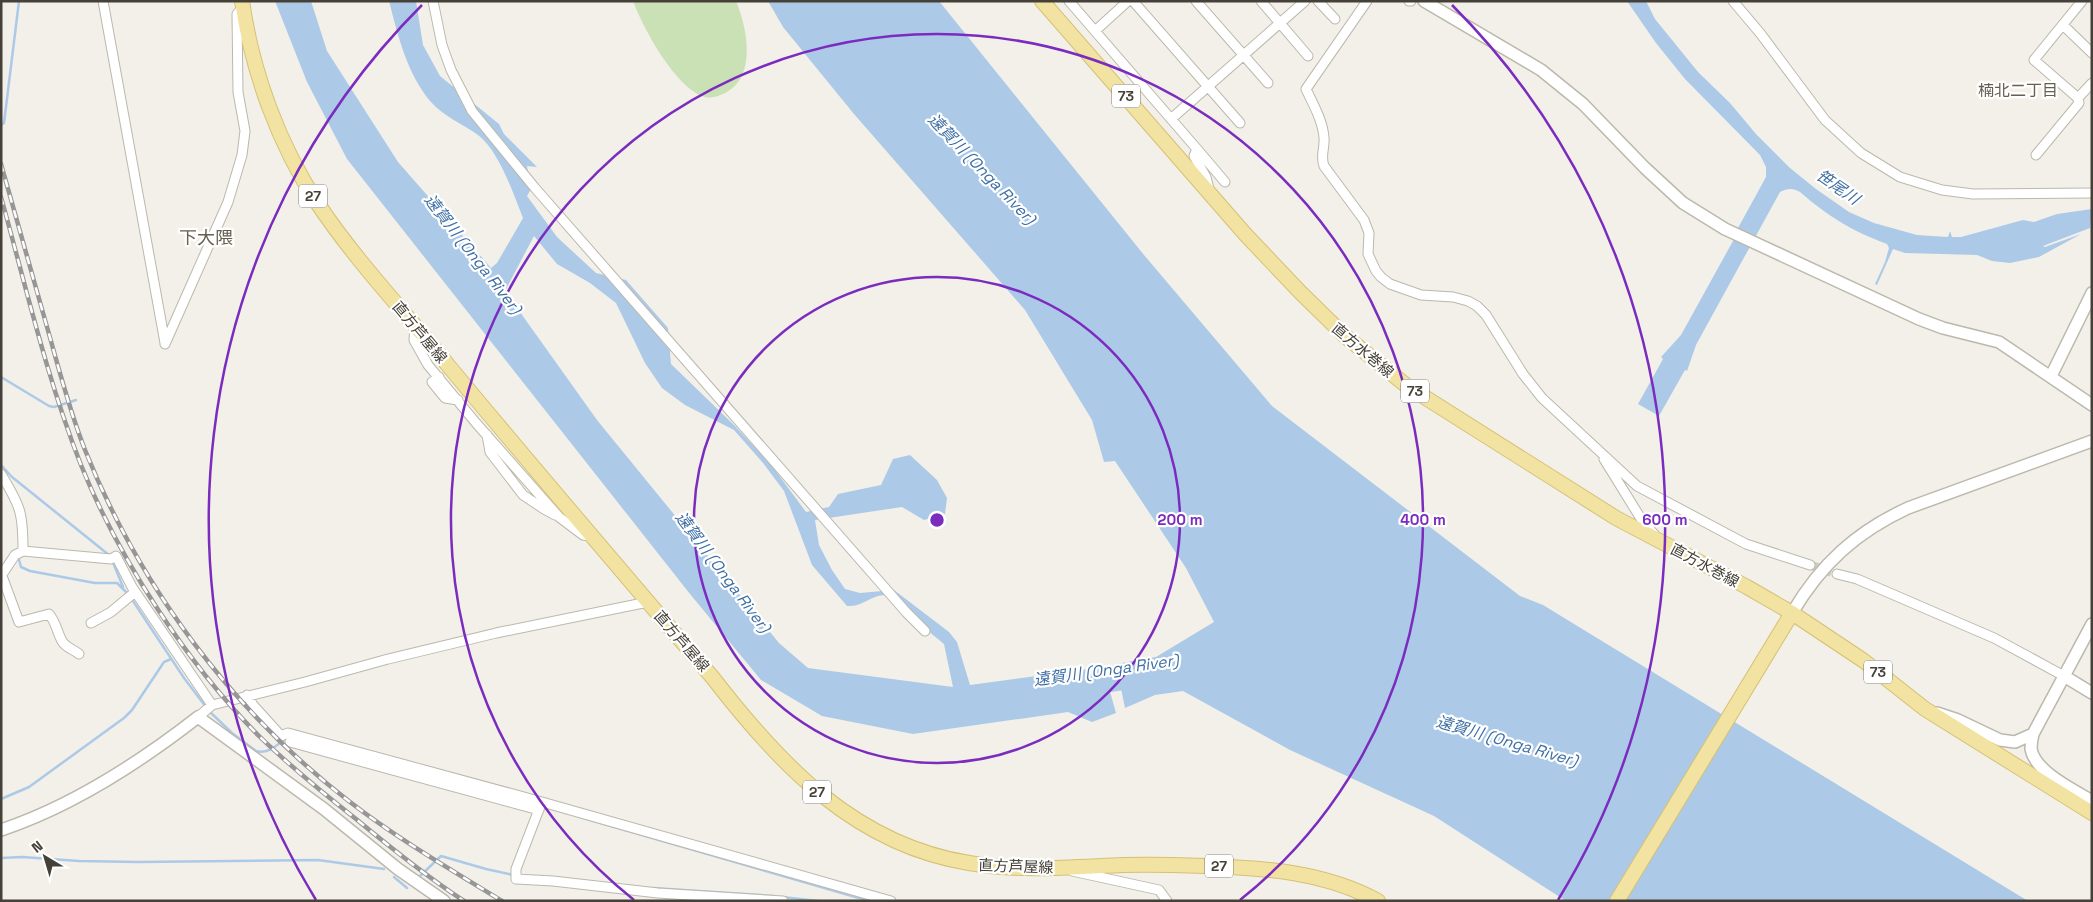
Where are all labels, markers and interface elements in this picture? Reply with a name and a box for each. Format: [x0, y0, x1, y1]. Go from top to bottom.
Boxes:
district label: 楠北二丁目 [1978, 80, 2058, 101]
road number: 73 [1112, 84, 1140, 108]
water label: 遠賀川 (Onga River) [924, 109, 1042, 230]
water label: 笹尾川 [1812, 165, 1865, 211]
road number: 27 [299, 185, 327, 208]
water label: 遠賀川 (Onga River) [420, 190, 527, 320]
district label: 下大隈 [179, 226, 233, 249]
street label: 直方芦屋線 [389, 297, 451, 367]
street label: 直方水巻線 [1328, 319, 1398, 381]
road number: 73 [1401, 380, 1429, 402]
water label: 遠賀川 (Onga River) [671, 507, 777, 638]
text: 200 m [1158, 510, 1202, 529]
text: 400 m [1400, 510, 1446, 529]
text: 600 m [1642, 510, 1688, 529]
centre of rings [928, 511, 946, 529]
street label: 直方水巻線 [1667, 539, 1743, 591]
street label: 直方芦屋線 [650, 606, 714, 676]
water label: 遠賀川 (Onga River) [1032, 649, 1182, 691]
road number: 73 [1864, 660, 1892, 684]
water label: 遠賀川 (Onga River) [1434, 711, 1582, 772]
road number: 27 [803, 780, 831, 804]
north arrow [20, 832, 70, 882]
text: N [28, 837, 46, 857]
road number: 27 [1205, 854, 1233, 878]
street label: 直方芦屋線 [978, 855, 1054, 877]

